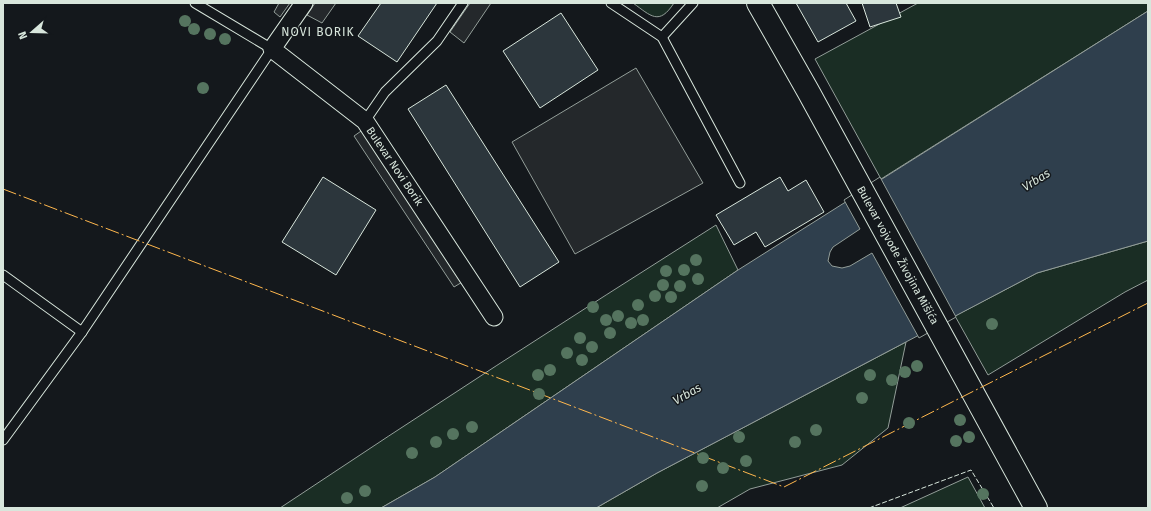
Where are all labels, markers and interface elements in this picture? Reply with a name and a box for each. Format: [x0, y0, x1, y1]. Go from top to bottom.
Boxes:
north arrow [12, 12, 52, 52]
district label: NOVI BORIK [281, 25, 355, 39]
text: N [16, 30, 30, 41]
street label: Bulevar Novi Borik [363, 125, 426, 208]
water label: Vrbas [1019, 166, 1053, 194]
street label: Bulevar vojvode Živojina Mišića [854, 183, 942, 327]
water label: Vrbas [670, 380, 704, 408]

